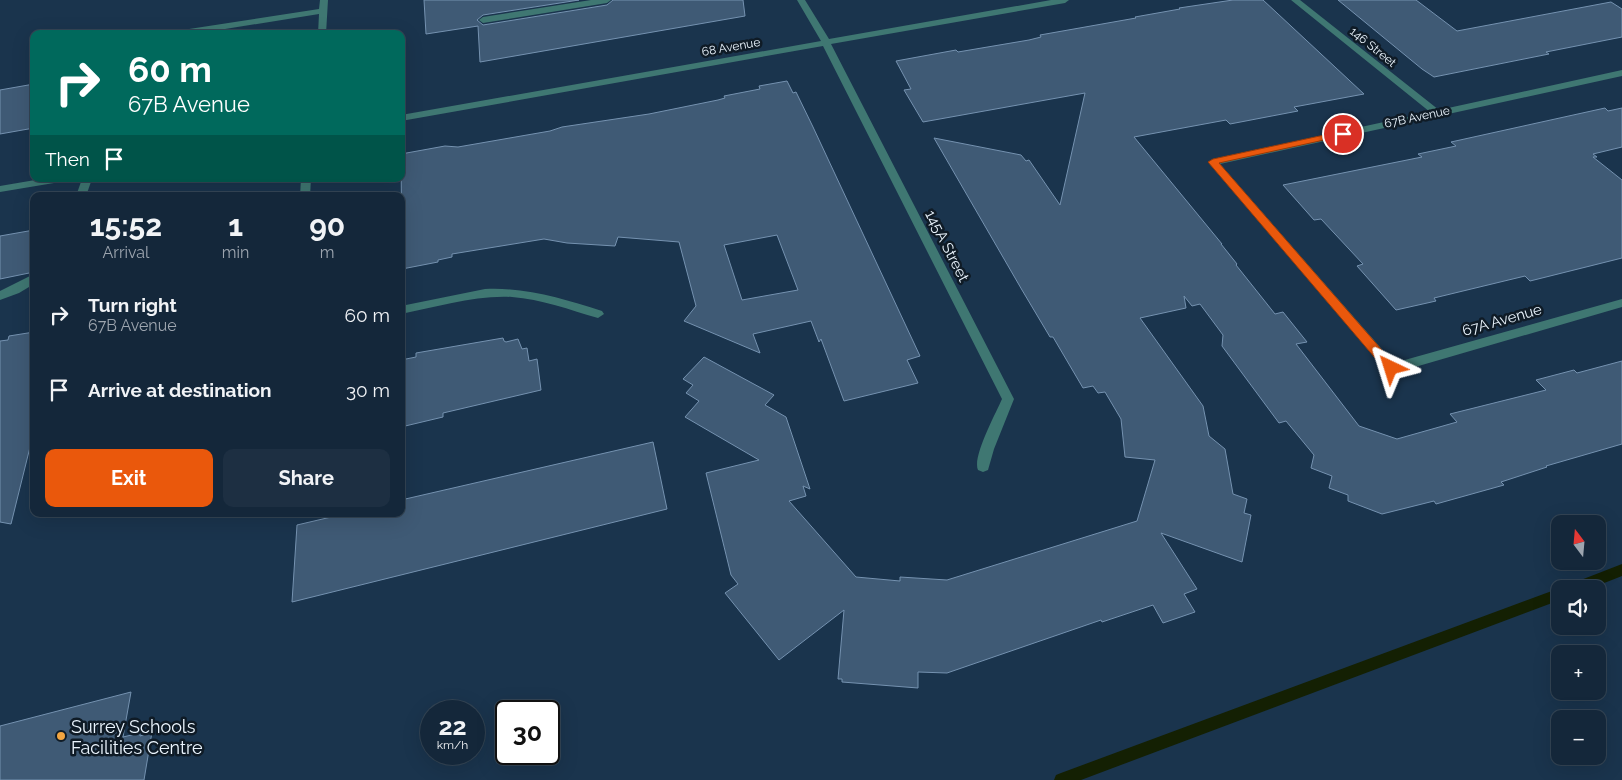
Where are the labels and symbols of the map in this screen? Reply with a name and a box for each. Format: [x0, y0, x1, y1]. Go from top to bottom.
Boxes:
street label: 146 Street [1347, 24, 1399, 70]
street label: 68 Avenue [701, 35, 761, 59]
street label: 67B Avenue [1383, 103, 1451, 131]
pin [1322, 113, 1364, 155]
street label: 145A Street [921, 207, 973, 285]
street label: 67A Avenue [1460, 300, 1544, 340]
position arrow [1364, 341, 1416, 393]
north arrow [1551, 515, 1606, 570]
speed limit sign: 30 [495, 700, 560, 765]
place label: Surrey Schools Facilities Centre [71, 716, 203, 758]
marker: Surrey Schools Facilities Centre [55, 730, 67, 742]

